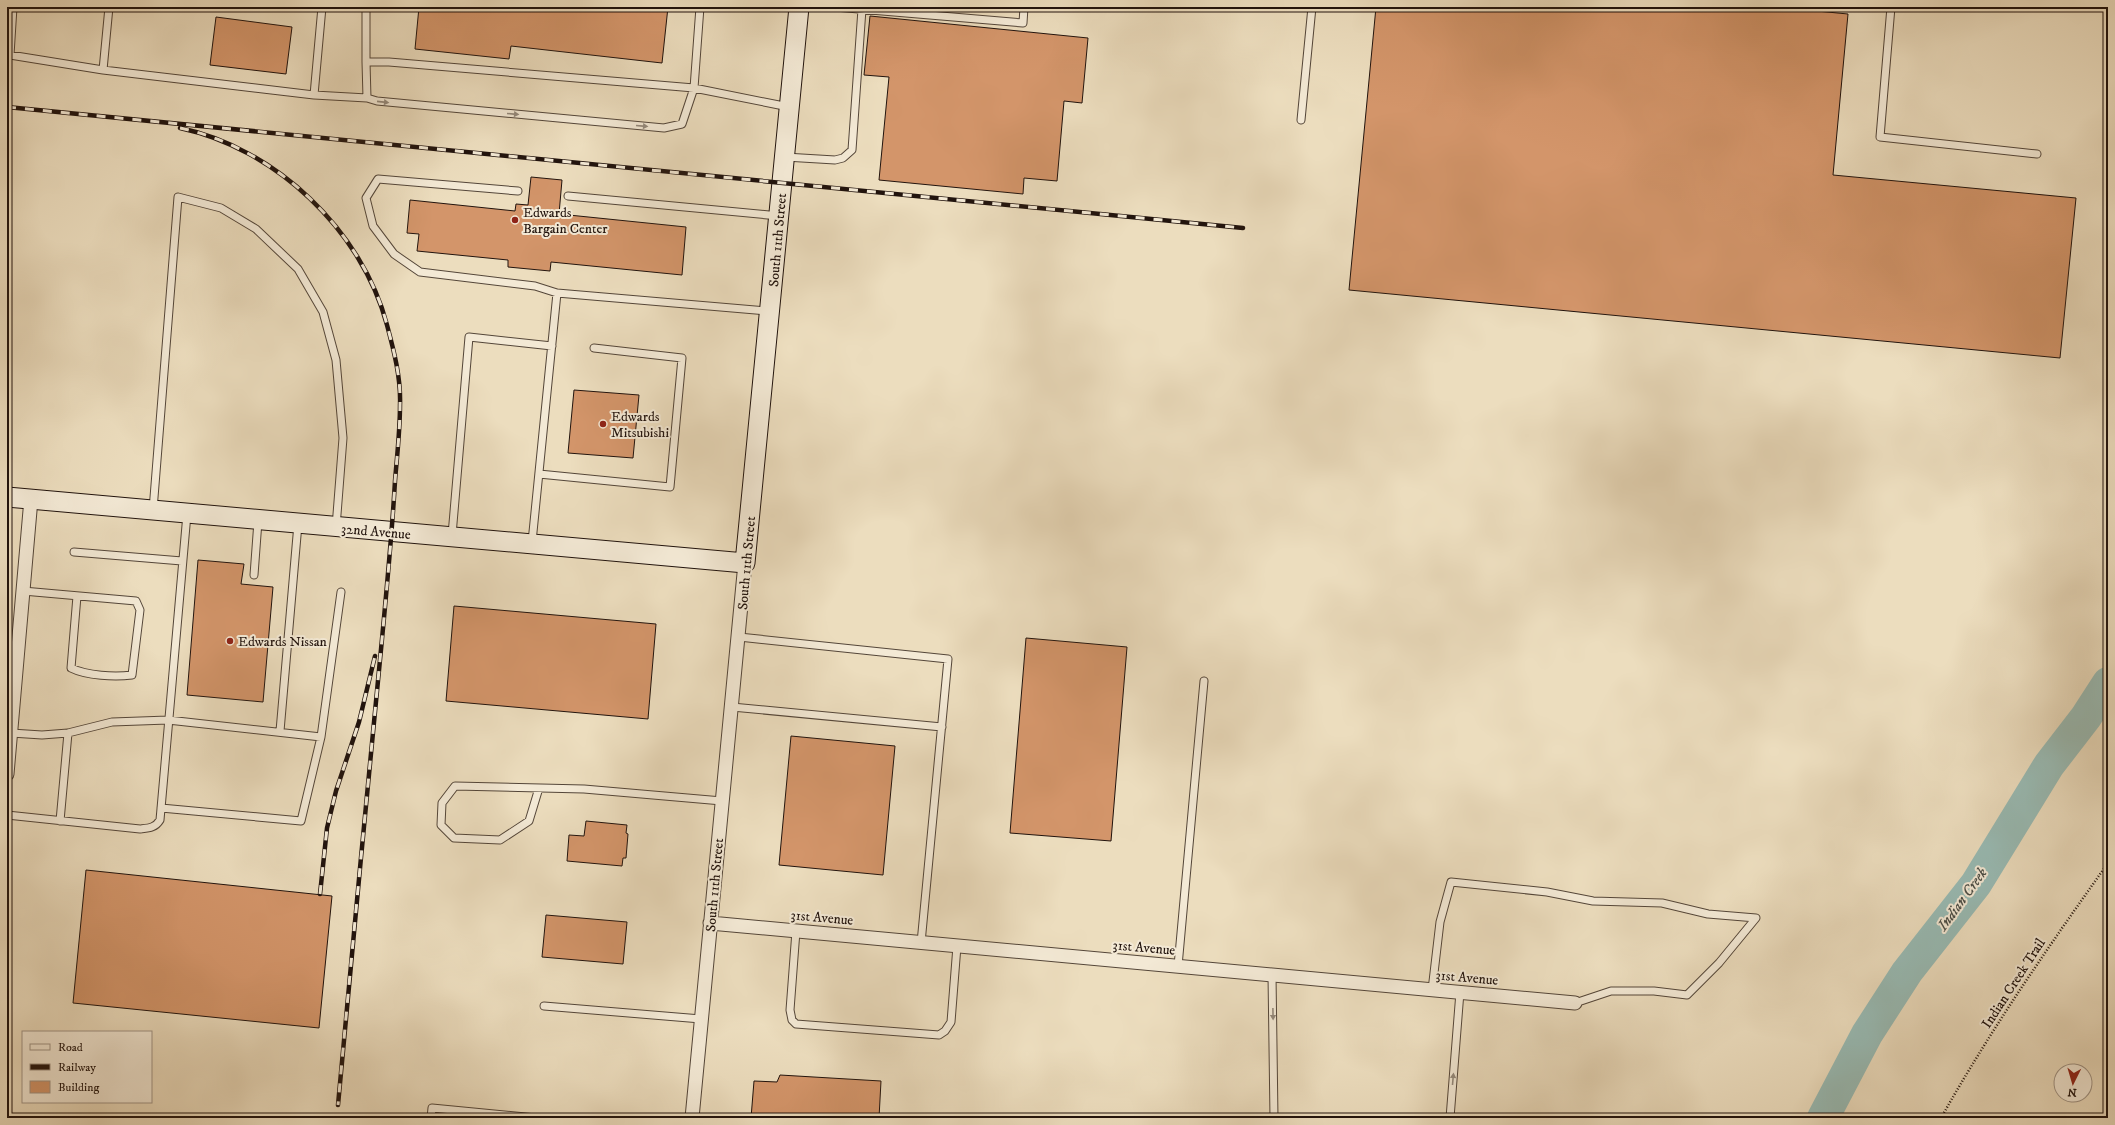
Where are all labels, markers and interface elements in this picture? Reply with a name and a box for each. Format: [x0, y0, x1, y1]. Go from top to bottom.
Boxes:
one-way arrow [377, 98, 389, 105]
one-way arrow [507, 110, 519, 117]
one-way arrow [636, 122, 648, 129]
street label: South 11th Street [765, 192, 791, 288]
place label: Edwards Bargain Center [523, 204, 608, 238]
marker: Edwards Bargain Center [510, 215, 520, 225]
place label: Edwards Mitsubishi [611, 408, 669, 442]
marker: Edwards Mitsubishi [598, 419, 608, 429]
street label: South 11th Street [734, 515, 760, 611]
street label: 32nd Avenue [340, 520, 412, 544]
place label: Edwards Nissan [238, 633, 328, 651]
marker: Edwards Nissan [225, 636, 235, 646]
street label: South 11th Street [702, 837, 728, 933]
water label: Indian Creek [1933, 864, 1992, 935]
street label: 31st Avenue [790, 906, 854, 930]
street label: Indian Creek Trail [1978, 934, 2050, 1032]
street label: 31st Avenue [1112, 936, 1176, 960]
street label: 31st Avenue [1435, 966, 1499, 990]
one-way arrow [1269, 1008, 1276, 1020]
legend [22, 1031, 152, 1103]
text: Road [58, 1040, 83, 1055]
text: Railway [58, 1060, 96, 1075]
north arrow [2053, 1063, 2093, 1103]
one-way arrow [1449, 1073, 1456, 1085]
text: Building [58, 1080, 99, 1095]
text: N [2067, 1085, 2077, 1099]

